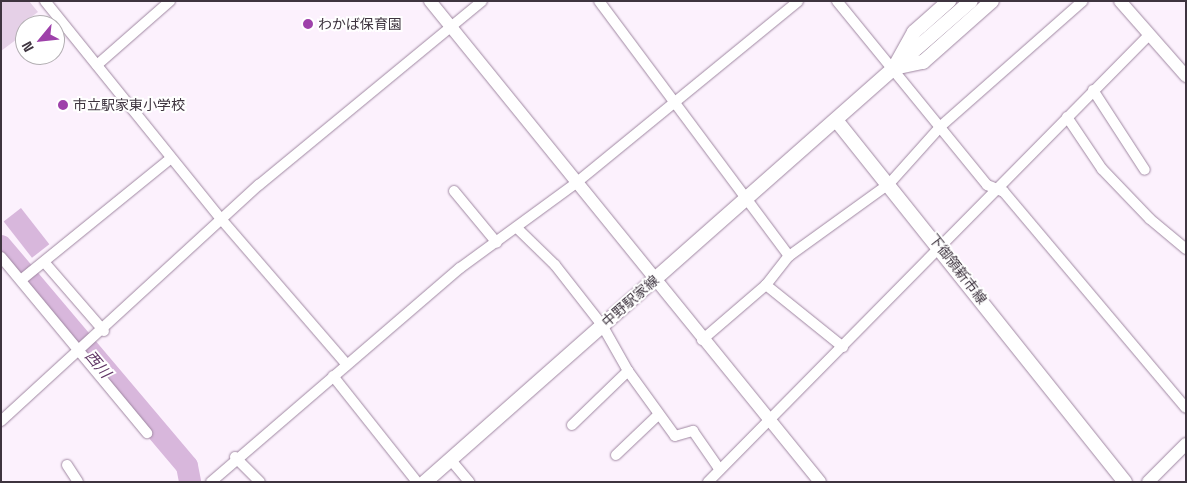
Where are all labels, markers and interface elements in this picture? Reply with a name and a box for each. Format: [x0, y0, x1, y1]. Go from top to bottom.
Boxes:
north arrow [15, 15, 65, 65]
place label: わかば保育園 [318, 16, 402, 32]
marker: わかば保育園 [302, 18, 314, 30]
text: N [17, 38, 38, 55]
place label: 市立駅家東小学校 [73, 97, 185, 113]
marker: 市立駅家東小学校 [57, 99, 69, 111]
street label: 下御領新市線 [926, 231, 990, 307]
street label: 中野駅家線 [598, 272, 662, 330]
water label: 西川 [81, 347, 115, 381]

